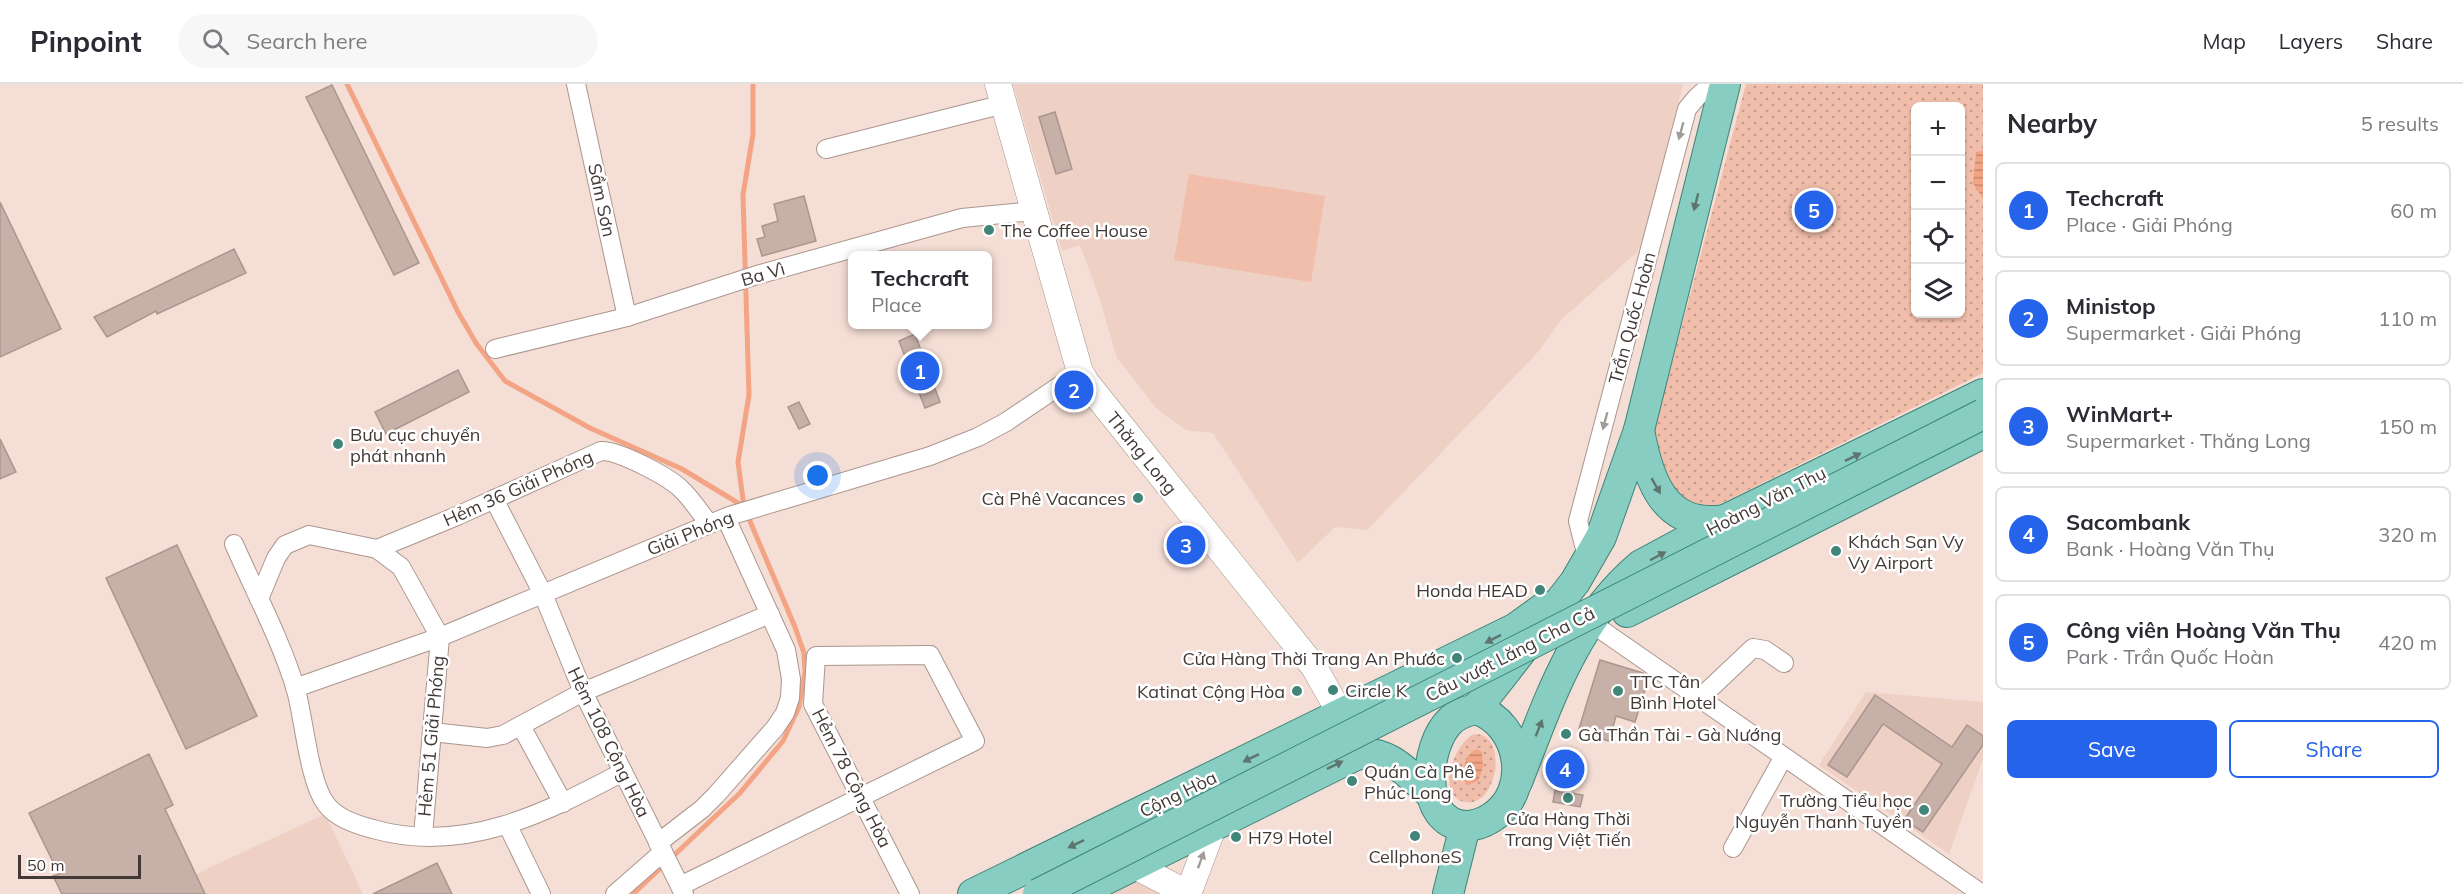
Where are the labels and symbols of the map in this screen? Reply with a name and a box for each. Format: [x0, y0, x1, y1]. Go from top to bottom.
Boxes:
one-way arrow [1676, 122, 1686, 140]
street label: Sầm Sơn [583, 161, 621, 239]
pin: 5 [1794, 188, 1834, 232]
one-way arrow [1690, 193, 1700, 211]
place label: The Coffee House [1001, 219, 1148, 242]
marker: The Coffee House [982, 223, 996, 237]
street label: Trần Quốc Hoàn [1603, 249, 1661, 387]
street label: Ba Vì [738, 257, 788, 291]
pin: 1 [900, 348, 940, 394]
pin: 2 [1054, 368, 1094, 412]
street label: Thăng Long [1102, 407, 1182, 499]
one-way arrow [1599, 412, 1609, 430]
place label: Bưu cục chuyển phát nhanh [350, 423, 480, 467]
marker: Bưu cục chuyển phát nhanh [331, 437, 345, 451]
street label: Hẻm 36 Giải Phóng [440, 445, 596, 531]
one-way arrow [1844, 453, 1862, 463]
your location [803, 461, 832, 490]
street label: Hoàng Văn Thụ [1702, 461, 1830, 541]
one-way arrow [1651, 478, 1661, 495]
place label: Cà Phê Vacances [981, 487, 1126, 510]
marker: Cà Phê Vacances [1131, 491, 1145, 505]
street label: Giải Phóng [643, 505, 737, 561]
pin: 3 [1166, 522, 1206, 568]
place label: Khách Sạn Vy Vy Airport [1848, 530, 1964, 574]
marker: Khách Sạn Vy Vy Airport [1829, 544, 1843, 558]
one-way arrow [1650, 551, 1667, 561]
place label: Honda HEAD [1416, 579, 1528, 602]
marker: Honda HEAD [1533, 583, 1547, 597]
street label: Cầu vượt Lăng Cha Cả [1421, 601, 1599, 707]
one-way arrow [1484, 634, 1501, 644]
place label: Cửa Hàng Thời Trang An Phước [1182, 647, 1445, 670]
marker: Cửa Hàng Thời Trang An Phước [1450, 651, 1464, 665]
street label: Hẻm 51 Giải Phóng [413, 655, 449, 817]
street label: Hẻm 108 Cộng Hòa [563, 663, 655, 821]
place label: TTC Tân Bình Hotel [1630, 670, 1717, 714]
place label: Circle K [1345, 679, 1408, 702]
place label: Katinat Cộng Hòa [1137, 680, 1285, 703]
marker: Circle K [1326, 683, 1340, 697]
marker: Katinat Cộng Hòa [1290, 684, 1304, 698]
marker: TTC Tân Bình Hotel [1611, 684, 1625, 698]
street label: Hẻm 78 Cộng Hòa [807, 704, 897, 852]
one-way arrow [1534, 718, 1544, 736]
place label: Gà Thần Tài - Gà Nướng [1578, 723, 1781, 746]
marker: Gà Thần Tài - Gà Nướng [1559, 727, 1573, 741]
pin: 4 [1546, 746, 1584, 792]
one-way arrow [1242, 754, 1259, 763]
place label: Quán Cà Phê Phúc Long [1364, 760, 1474, 804]
one-way arrow [1326, 761, 1343, 770]
street label: Cộng Hòa [1136, 765, 1220, 823]
marker: Quán Cà Phê Phúc Long [1345, 774, 1359, 788]
place label: Trường Tiểu học Nguyễn Thanh Tuyền [1735, 789, 1912, 833]
marker: Cửa Hàng Thời Trang Việt Tiến [1561, 791, 1575, 805]
marker: Trường Tiểu học Nguyễn Thanh Tuyền [1917, 803, 1931, 817]
place label: Cửa Hàng Thời Trang Việt Tiến [1505, 807, 1631, 851]
place label: H79 Hotel [1248, 826, 1332, 849]
marker: CellphoneS [1408, 829, 1422, 843]
marker: H79 Hotel [1229, 830, 1243, 844]
one-way arrow [1067, 839, 1084, 848]
place label: CellphoneS [1368, 845, 1462, 868]
one-way arrow [1197, 850, 1207, 868]
scale bar [18, 852, 141, 880]

